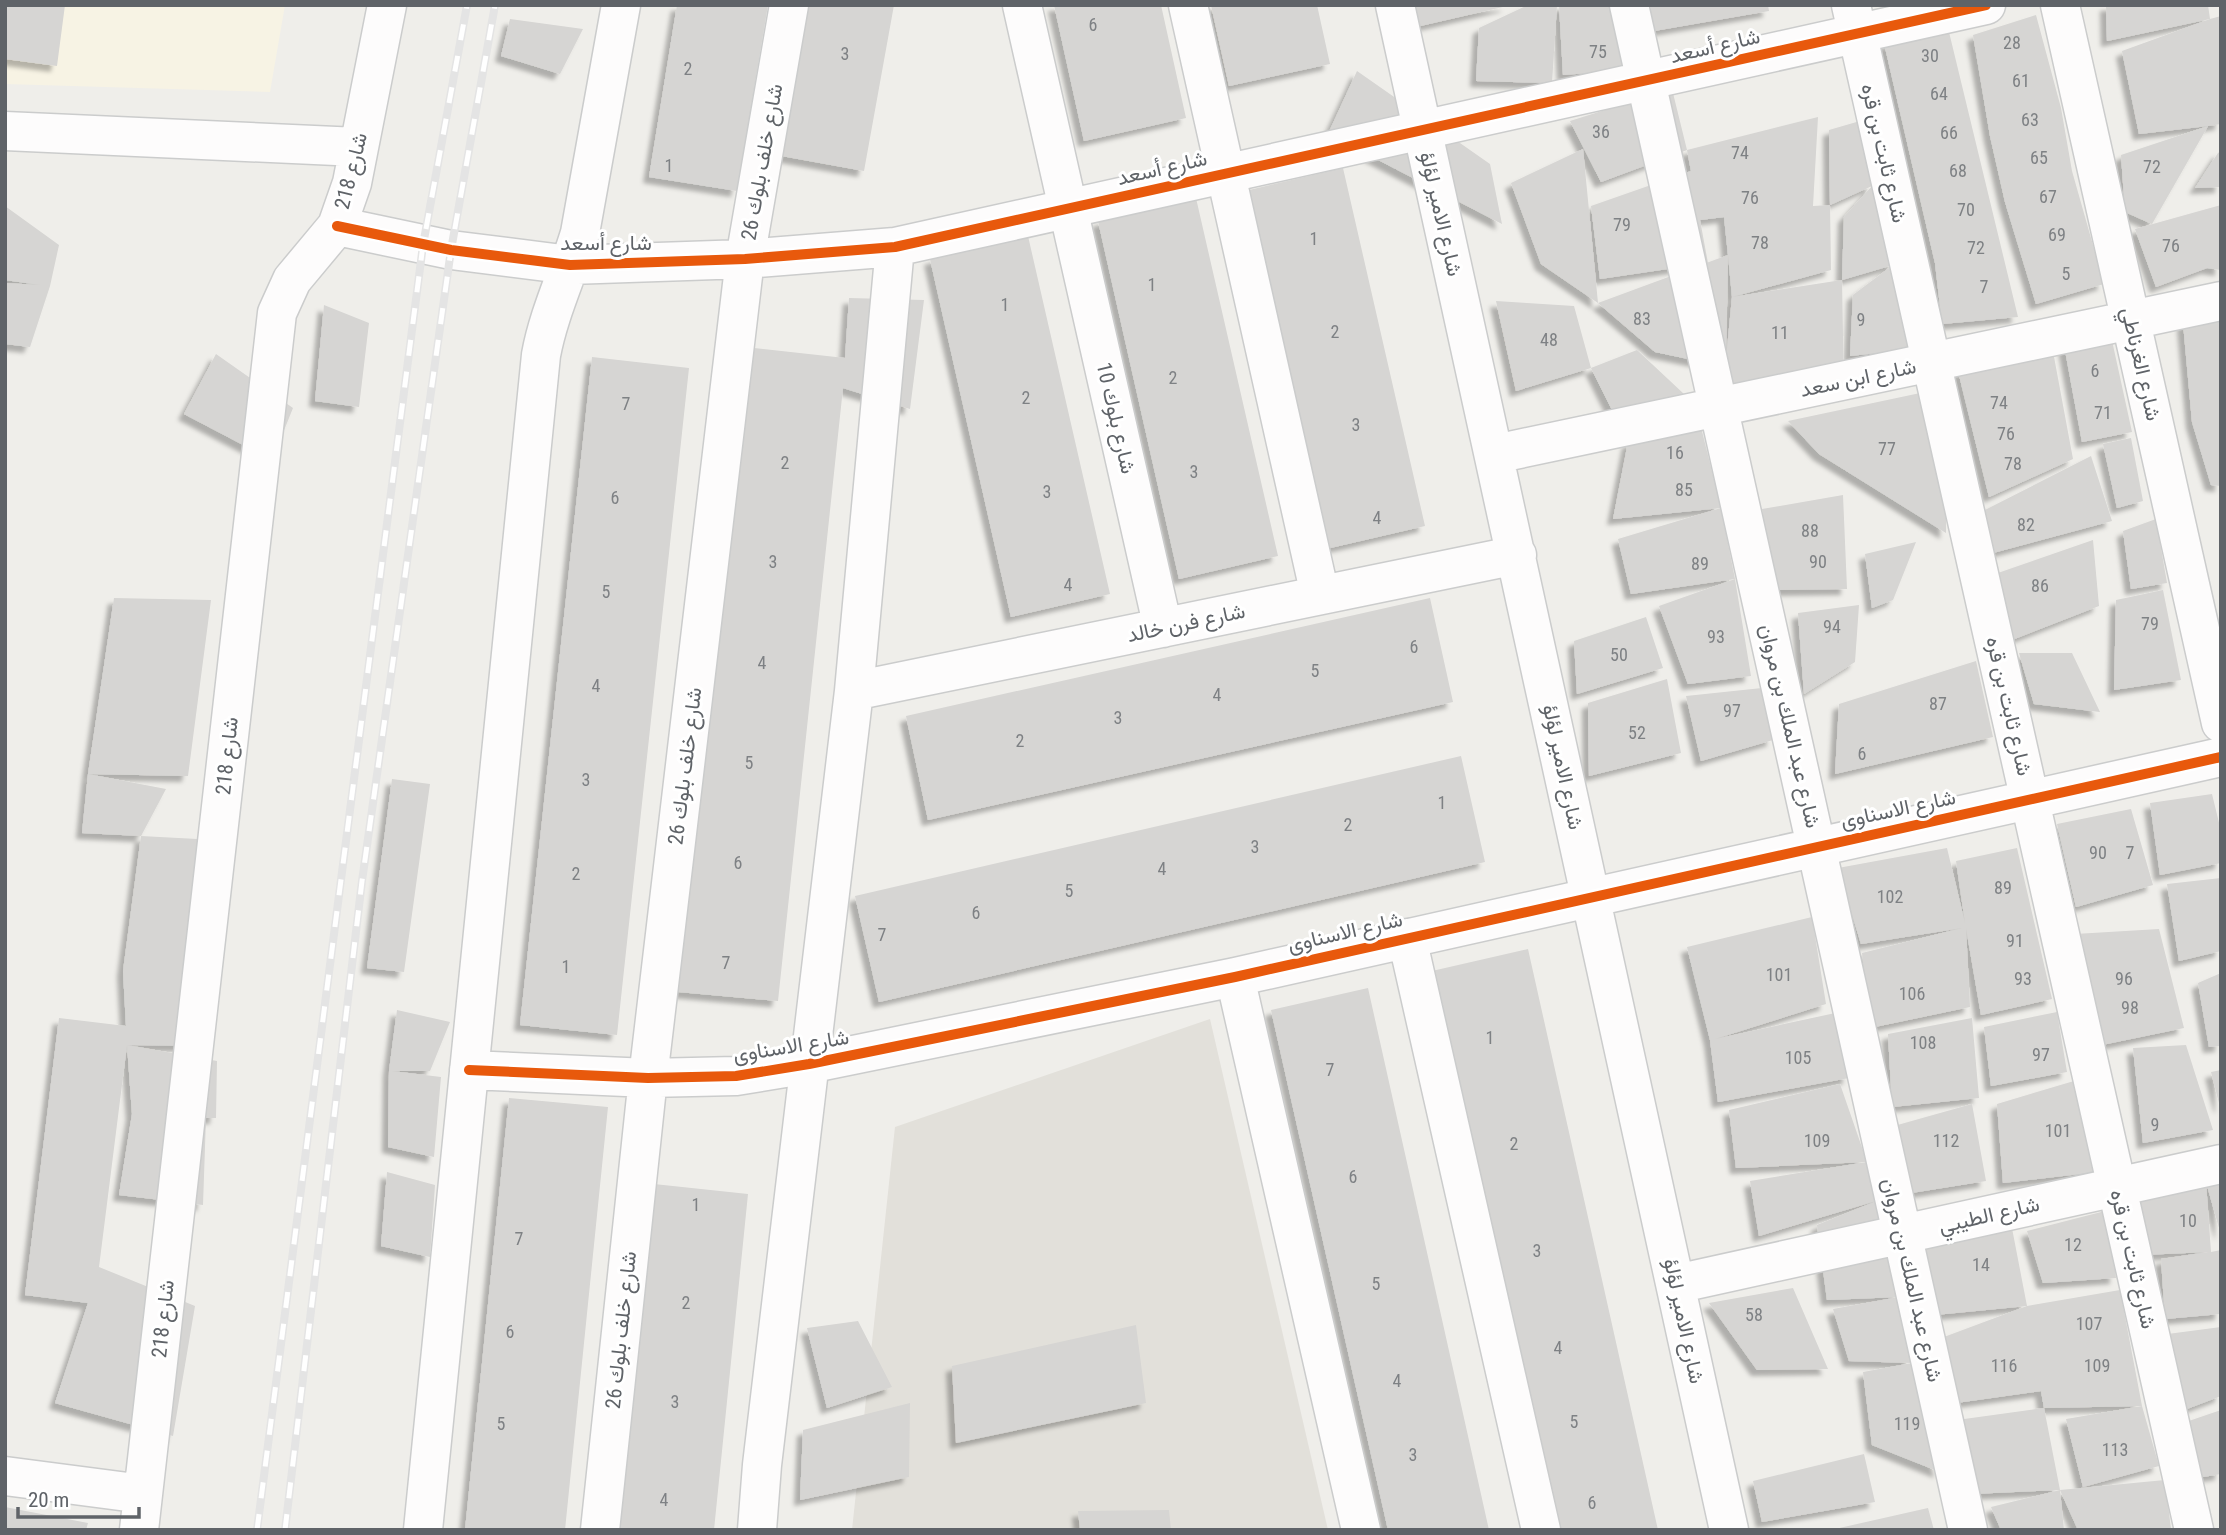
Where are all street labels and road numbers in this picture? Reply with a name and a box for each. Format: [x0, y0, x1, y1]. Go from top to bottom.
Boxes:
street label: شارع أسعد [1668, 24, 1763, 70]
street label: شارع ثابت بن قره [1854, 81, 1912, 225]
street label: شارع خلف بلوك 26 [736, 82, 790, 242]
street label: شارع 218 [330, 130, 374, 212]
street label: شارع أسعد [1115, 146, 1210, 192]
street label: شارع الامير لؤلؤ [1413, 149, 1467, 279]
street label: شارع أسعد [560, 231, 652, 257]
street label: شارع الغرناطي [2111, 305, 2166, 424]
street label: شارع ابن سعد [1798, 354, 1919, 404]
street label: شارع بلوك 10 [1090, 360, 1140, 476]
street label: شارع فرن خالد [1125, 599, 1248, 649]
street label: شارع عبد الملك بن مروان [1753, 622, 1825, 831]
street label: شارع ثابت بن قره [1979, 634, 2037, 778]
street label: شارع خلف بلوك 26 [663, 686, 709, 846]
street label: شارع الامير لؤلؤ [1536, 702, 1588, 832]
street label: شارع 218 [211, 716, 245, 796]
street label: شارع الاسناوى [1838, 785, 1958, 835]
street label: شارع الاسناوى [1285, 907, 1405, 959]
street label: شارع الاسناوى [731, 1025, 851, 1069]
street label: شارع عبد الملك بن مروان [1875, 1176, 1947, 1385]
street label: شارع ثابت بن قره [2103, 1187, 2161, 1331]
street label: شارع الطيبي [1936, 1192, 2043, 1243]
street label: شارع خلف بلوك 26 [601, 1250, 643, 1410]
street label: شارع الامير لؤلؤ [1657, 1256, 1709, 1386]
street label: شارع 218 [147, 1279, 181, 1359]

